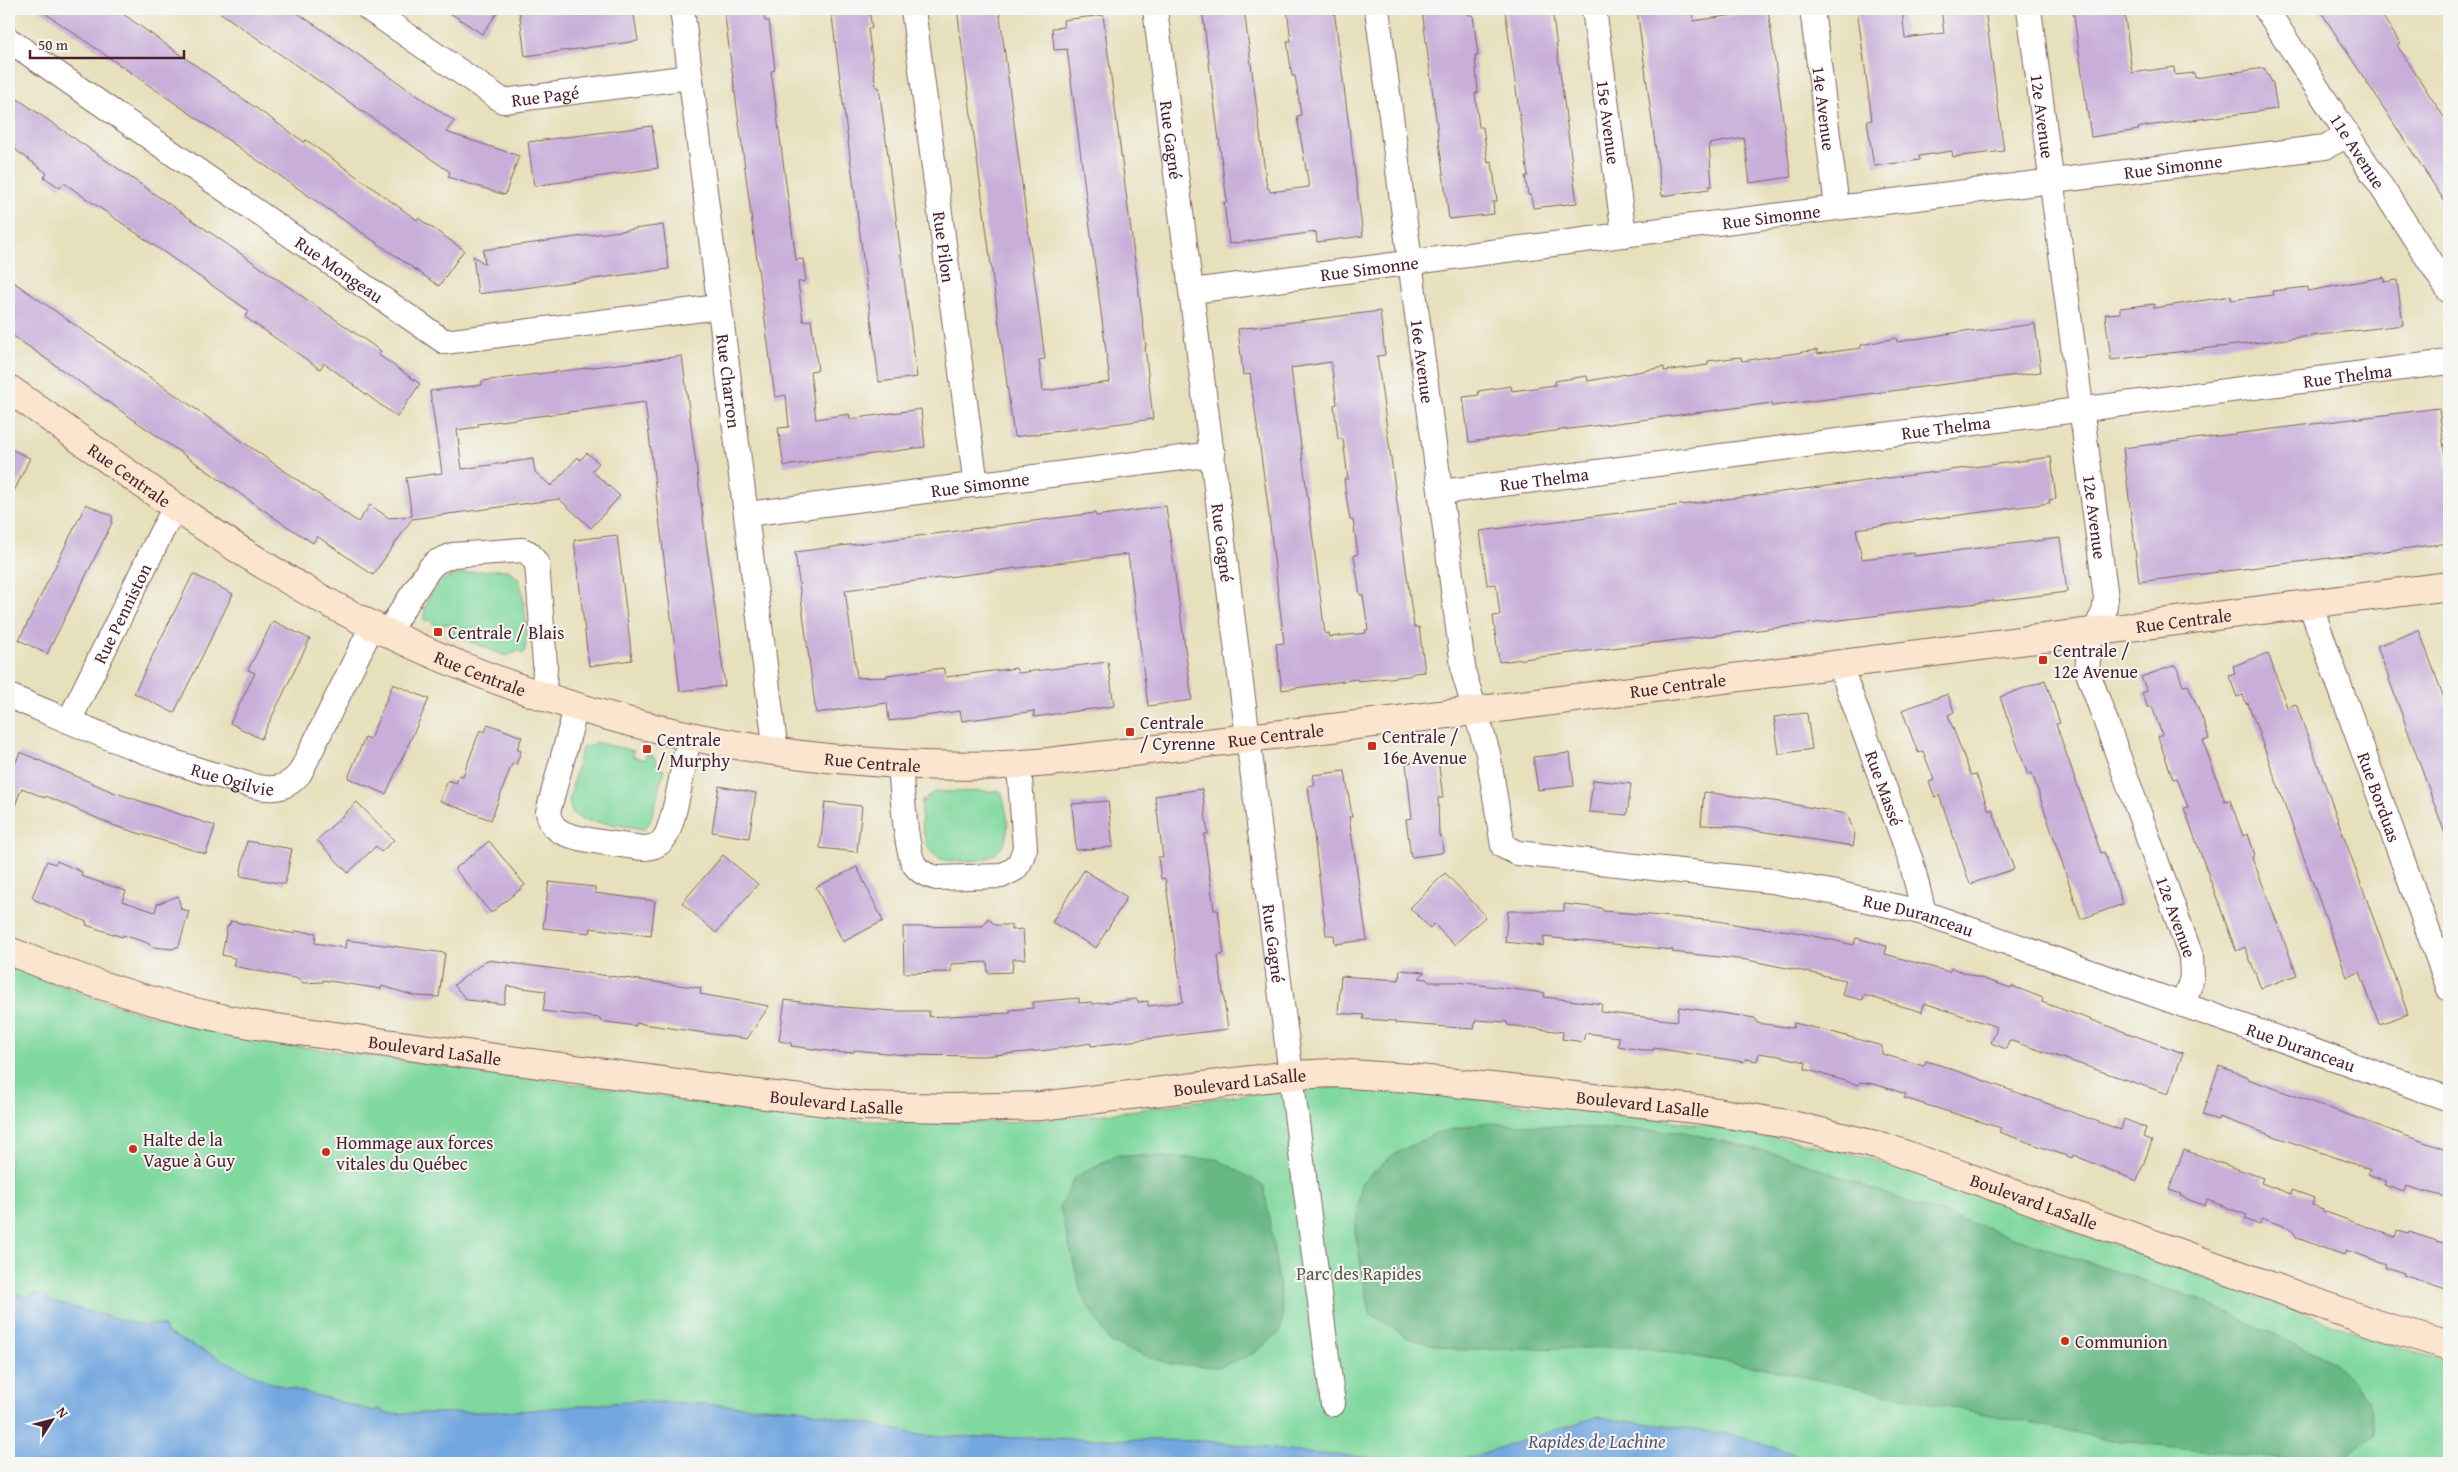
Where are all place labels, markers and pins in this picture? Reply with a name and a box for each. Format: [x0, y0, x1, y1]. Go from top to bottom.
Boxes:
place label: Centrale / Blais [448, 619, 564, 646]
marker: Centrale / Blais [432, 626, 444, 638]
place label: Centrale / 12e Avenue [2053, 637, 2138, 685]
marker: Centrale / 12e Avenue [2037, 654, 2049, 666]
place label: Centrale / Cyrenne [1140, 709, 1215, 757]
place label: Centrale / 16e Avenue [1382, 723, 1467, 771]
place label: Centrale / Murphy [657, 726, 730, 774]
marker: Centrale / Cyrenne [1124, 726, 1136, 738]
marker: Centrale / 16e Avenue [1366, 740, 1378, 752]
marker: Centrale / Murphy [641, 743, 653, 755]
place label: Halte de la Vague à Guy [143, 1126, 235, 1174]
place label: Hommage aux forces vitales du Québec [336, 1129, 493, 1177]
marker: Halte de la Vague à Guy [127, 1143, 139, 1155]
marker: Hommage aux forces vitales du Québec [320, 1146, 332, 1158]
place label: Communion [2075, 1328, 2168, 1355]
marker: Communion [2059, 1335, 2071, 1347]

